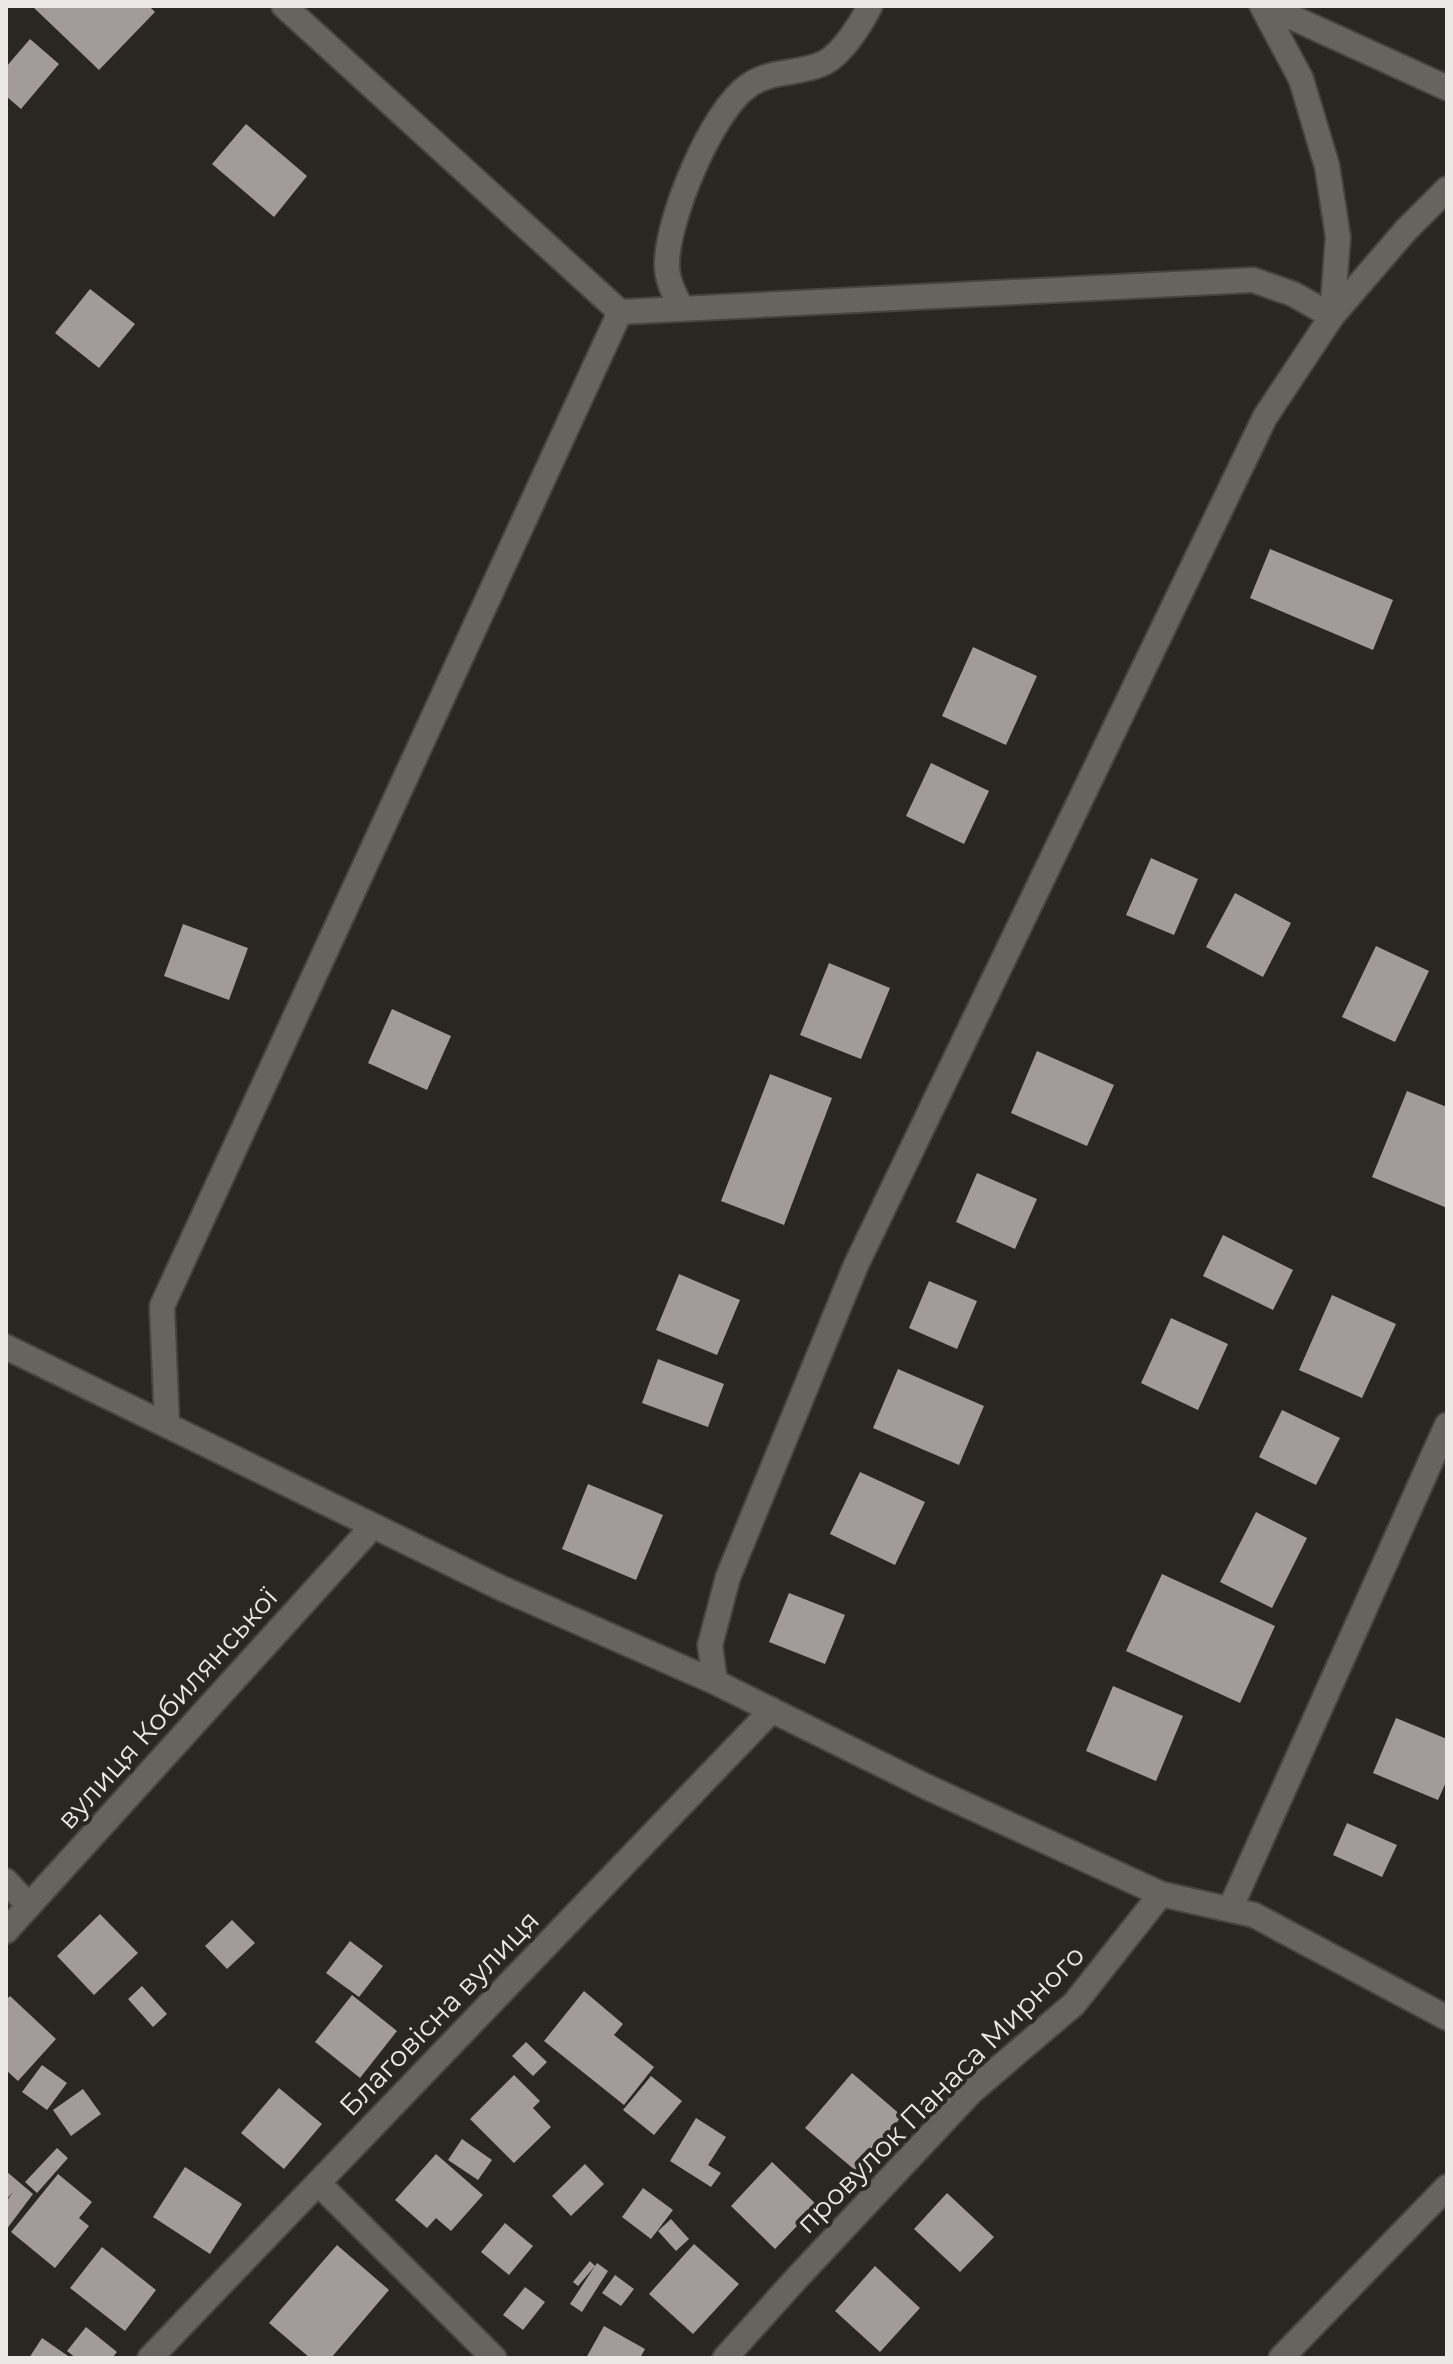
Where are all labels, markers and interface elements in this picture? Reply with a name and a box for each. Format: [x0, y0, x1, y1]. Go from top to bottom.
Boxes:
street label: вулиця Кобилянської [50, 1580, 284, 1836]
street label: Благовісна вулиця [332, 1903, 546, 2123]
street label: провулок Панаса Мирного [789, 1938, 1091, 2240]

